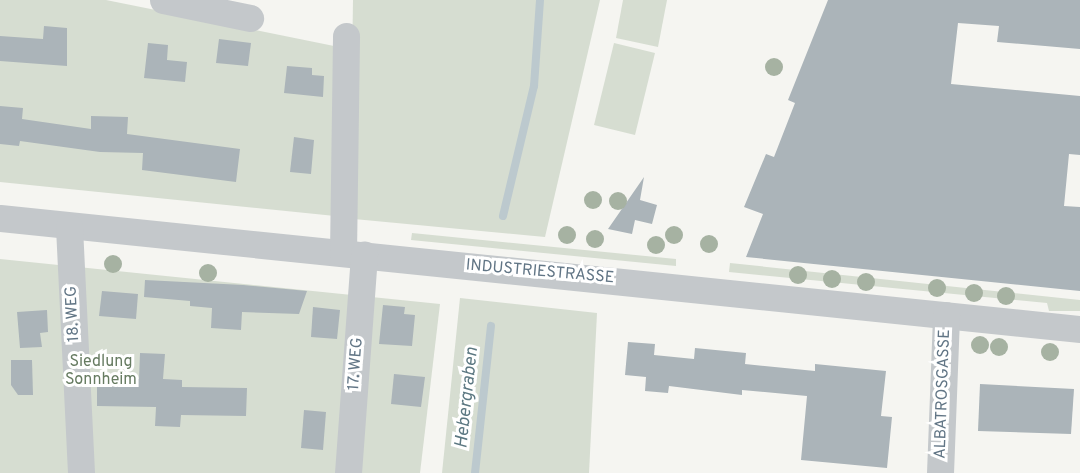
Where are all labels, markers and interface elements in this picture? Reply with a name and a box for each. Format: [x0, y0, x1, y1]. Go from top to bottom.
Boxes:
street label: INDUSTRIESTRASSE [465, 256, 615, 288]
street label: 18. WEG [62, 285, 84, 343]
street label: ALBATROSGASSE [931, 329, 955, 459]
street label: 17. WEG [345, 337, 367, 391]
water label: Hebergraben [452, 346, 484, 450]
park label: Siedlung Sonnheim [65, 352, 137, 390]

